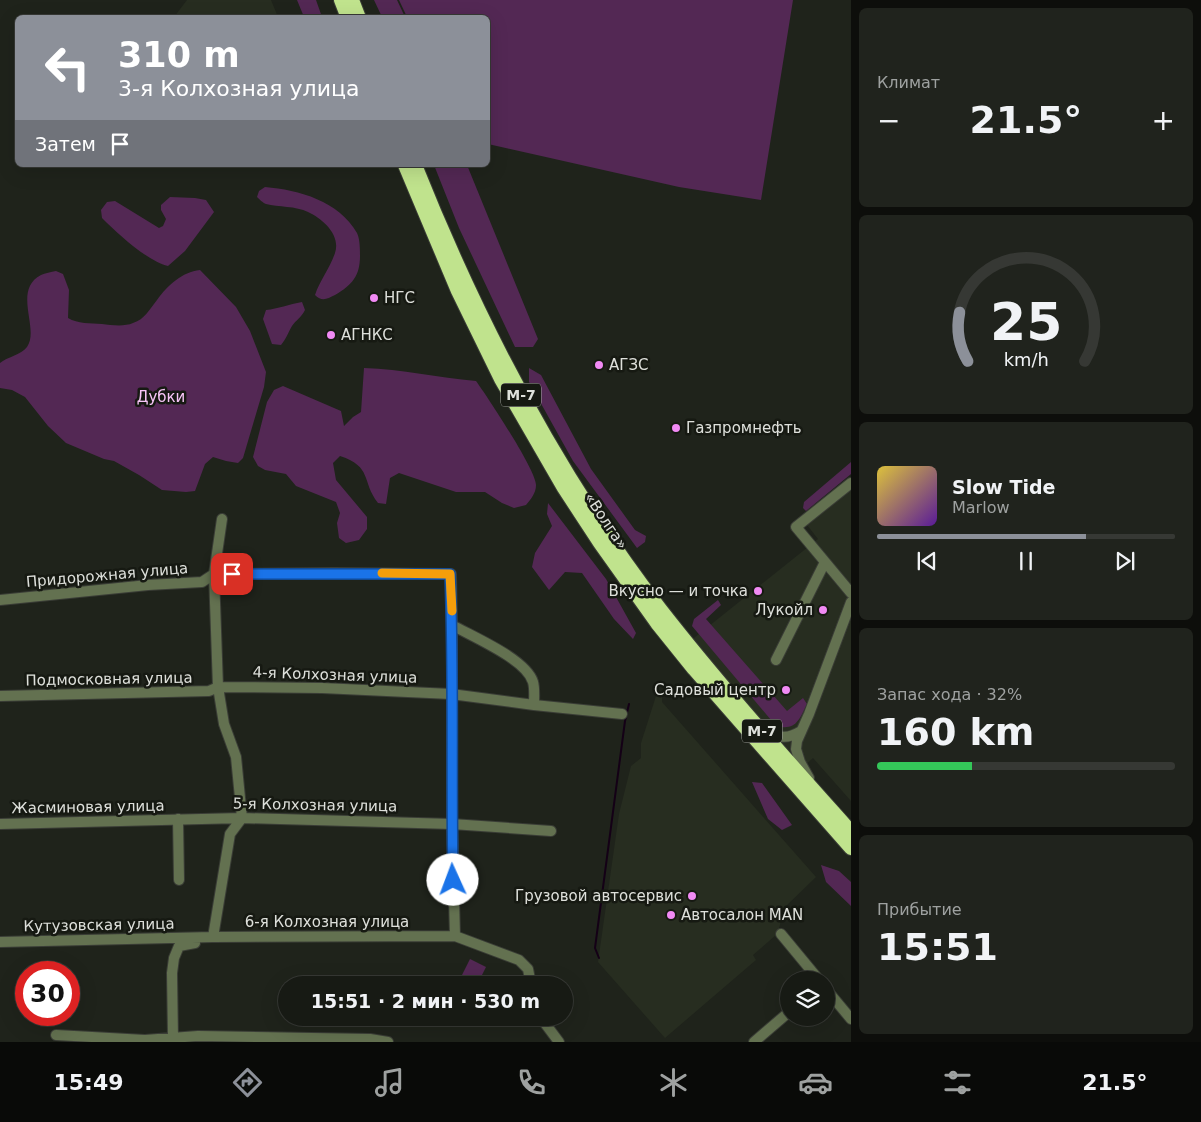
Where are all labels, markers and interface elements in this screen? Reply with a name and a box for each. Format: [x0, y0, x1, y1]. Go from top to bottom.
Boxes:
icon: left [35, 35, 100, 100]
text: 310 m [118, 35, 240, 75]
text: Климат [877, 73, 940, 92]
text: 3-я Колхозная улица [118, 76, 359, 101]
text: 21.5° [970, 98, 1082, 142]
text: − [877, 104, 900, 137]
text: + [1152, 104, 1175, 137]
icon: arrive [106, 130, 134, 158]
text: Затем [35, 133, 96, 155]
place label: НГС [384, 289, 415, 307]
marker: НГС [368, 292, 380, 304]
text: 25 [990, 292, 1062, 352]
place label: АГНКС [341, 326, 393, 344]
marker: АГНКС [325, 329, 337, 341]
text: km/h [1003, 349, 1049, 370]
place label: АГЗС [609, 356, 649, 374]
marker: АГЗС [593, 359, 605, 371]
road number: М-7 [501, 384, 541, 406]
park label: Дубки [137, 388, 185, 406]
place label: Газпромнефть [686, 419, 802, 437]
marker: Газпромнефть [670, 422, 682, 434]
text: Slow Tide [952, 476, 1055, 498]
street label: «Волга» [581, 489, 631, 553]
text: Marlow [952, 498, 1010, 517]
icon: previous [913, 547, 941, 575]
icon: pause [1012, 547, 1040, 575]
icon: next [1111, 547, 1139, 575]
pin [211, 553, 253, 595]
street label: Придорожная улица [25, 559, 189, 591]
icon: arrive [218, 560, 246, 588]
place label: Вкусно — и точка [608, 582, 748, 600]
marker: Вкусно — и точка [752, 585, 764, 597]
place label: Лукойл [755, 601, 813, 619]
marker: Лукойл [817, 604, 829, 616]
street label: 4-я Колхозная улица [252, 663, 418, 687]
street label: Подмосковная улица [25, 669, 193, 689]
place label: Садовый центр [654, 681, 776, 699]
marker: Садовый центр [780, 684, 792, 696]
text: Запас хода · 32% [877, 685, 1022, 704]
text: 160 km [877, 710, 1034, 754]
road number: М-7 [742, 719, 782, 742]
street label: 5-я Колхозная улица [233, 795, 397, 815]
street label: Жасминовая улица [11, 797, 165, 817]
position arrow [426, 853, 478, 905]
place label: Грузовой автосервис [515, 887, 682, 905]
marker: Грузовой автосервис [686, 890, 698, 902]
text: Прибытие [877, 900, 962, 919]
place label: Автосалон MAN [681, 906, 803, 924]
marker: Автосалон MAN [665, 909, 677, 921]
street label: 6-я Колхозная улица [245, 913, 409, 931]
street label: Кутузовская улица [23, 915, 175, 935]
text: 15:51 [877, 925, 998, 969]
speed limit sign: 30 [15, 961, 80, 1026]
map controls [780, 971, 835, 1026]
button: layers [780, 971, 835, 1026]
text: 15:51 · 2 мин · 530 m [311, 990, 540, 1012]
icon: directions [230, 1065, 265, 1100]
icon: music [372, 1065, 407, 1100]
icon: phone [514, 1065, 549, 1100]
icon: climate [656, 1065, 691, 1100]
icon: car [798, 1065, 833, 1100]
icon: filters [940, 1065, 975, 1100]
text: 15:49 [53, 1070, 124, 1095]
text: 21.5° [1082, 1070, 1147, 1095]

